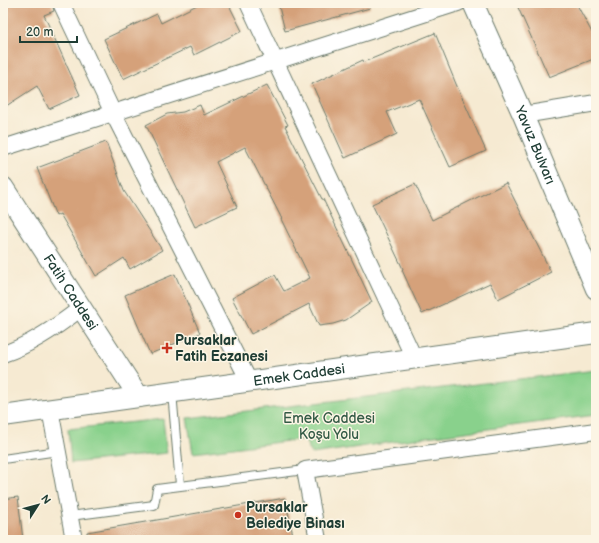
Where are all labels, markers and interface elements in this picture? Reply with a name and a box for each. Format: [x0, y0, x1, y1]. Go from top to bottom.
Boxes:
scale bar [20, 18, 77, 44]
text: 20 m [26, 25, 53, 40]
street label: Yavuz Bulvarı [511, 102, 559, 187]
street label: Fatih Caddesi [40, 251, 101, 334]
place label: Pursaklar Fatih Eczanesi [175, 332, 268, 365]
marker: Pursaklar Fatih Eczanesi [162, 343, 172, 353]
street label: Emek Caddesi [252, 360, 346, 390]
park label: Emek Caddesi Koşu Yolu [283, 410, 375, 443]
north arrow [18, 485, 58, 525]
text: N [38, 492, 53, 507]
place label: Pursaklar Belediye Binası [246, 499, 345, 532]
marker: Pursaklar Belediye Binası [233, 510, 243, 520]

